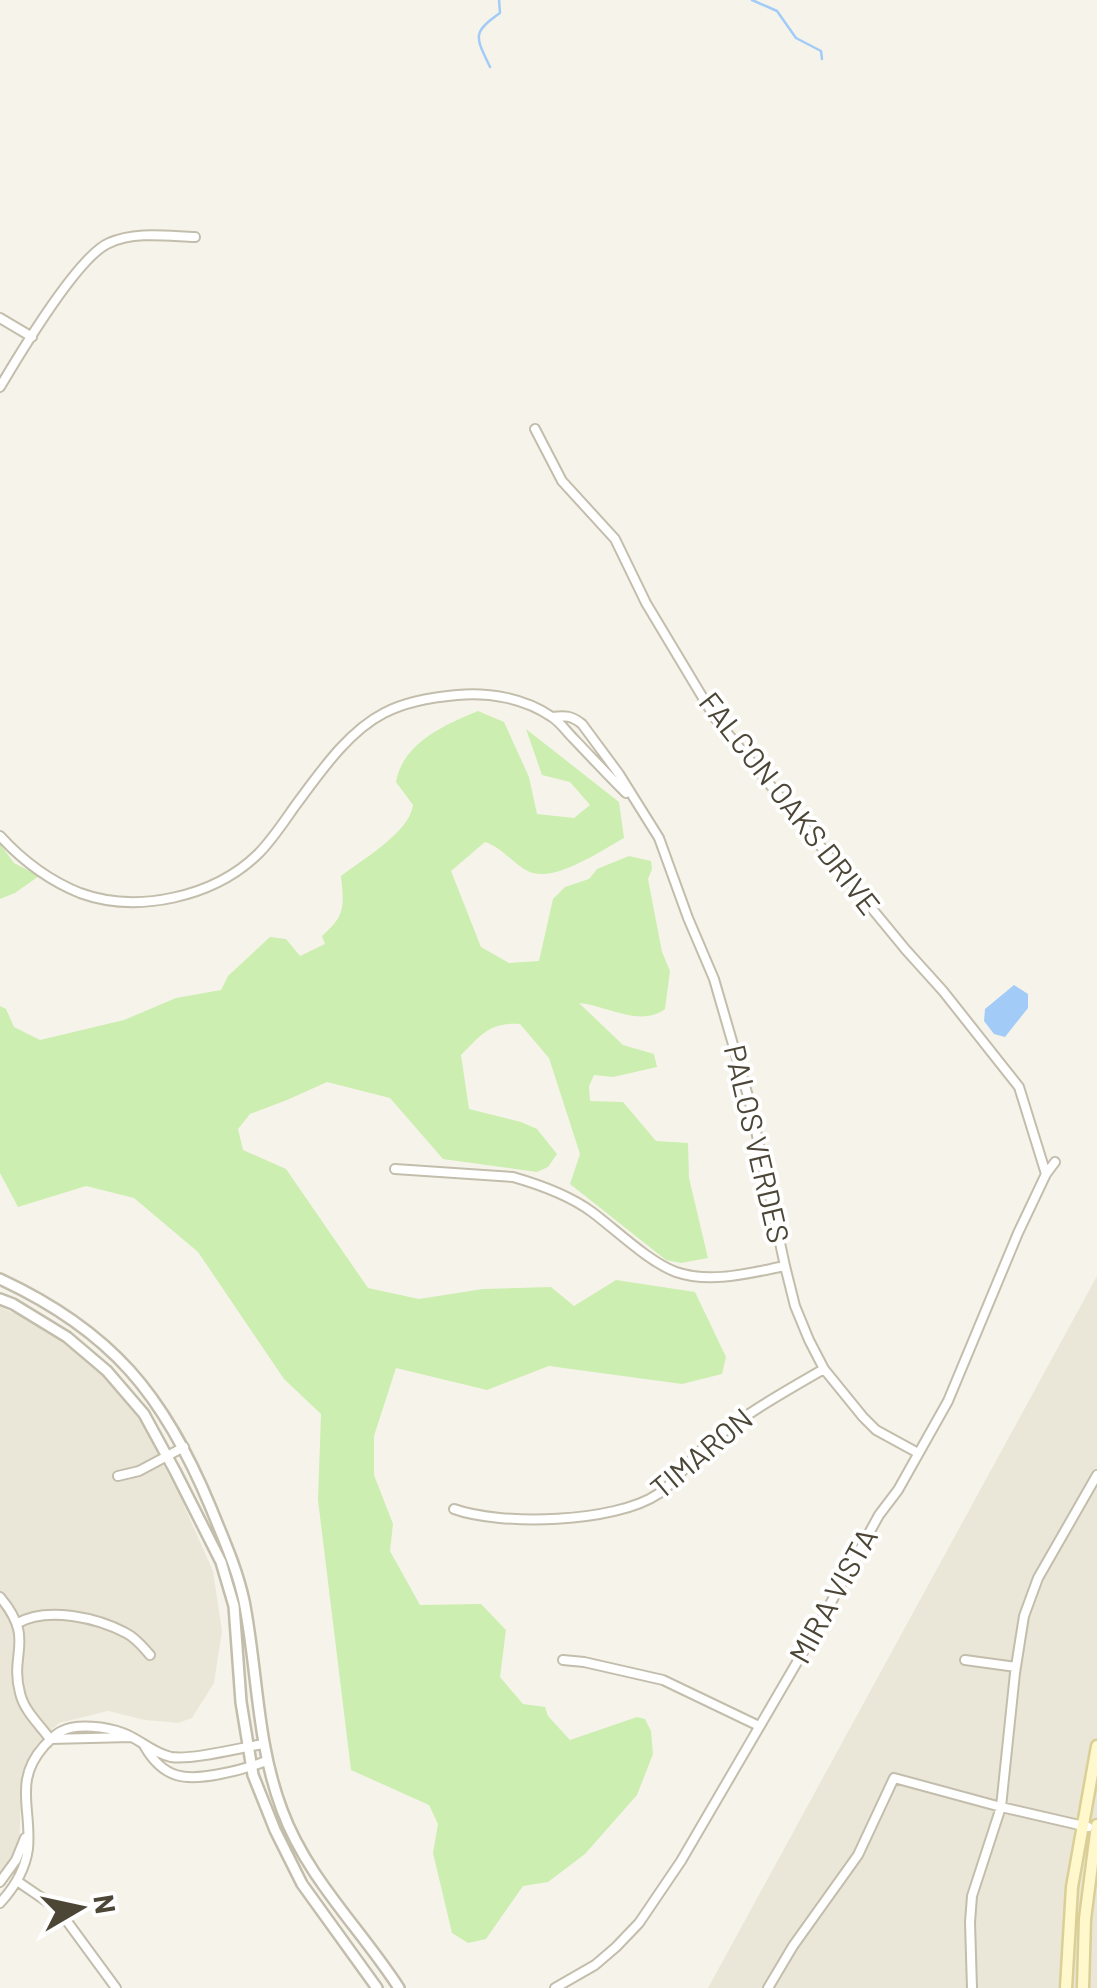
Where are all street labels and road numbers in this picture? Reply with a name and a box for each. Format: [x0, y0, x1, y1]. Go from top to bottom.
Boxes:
street label: FALCON OAKS DRIVE [693, 684, 889, 921]
street label: PALOS VERDES [718, 1041, 798, 1246]
street label: TIMARON [642, 1400, 759, 1505]
street label: MIRA VISTA [780, 1521, 884, 1669]

